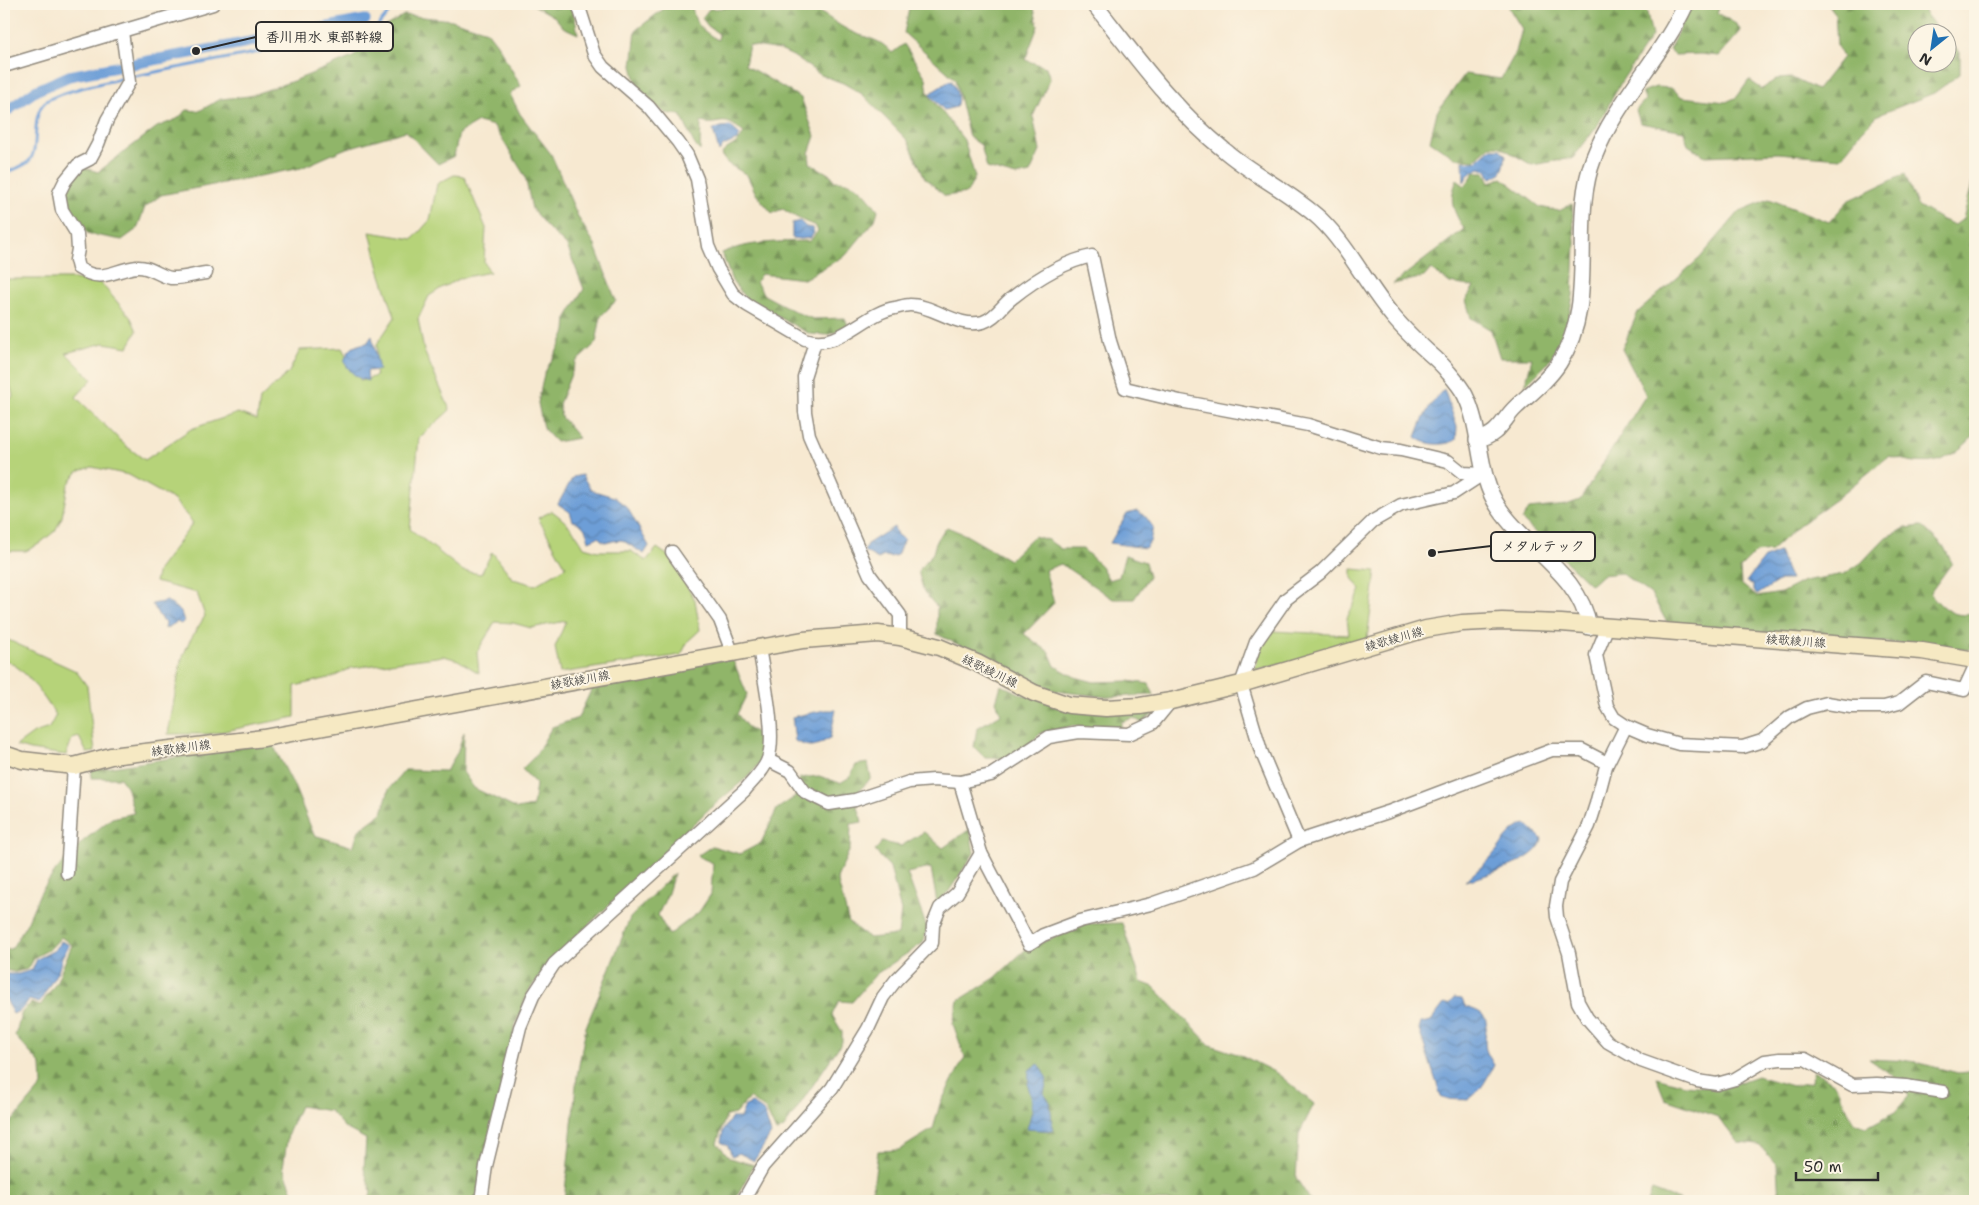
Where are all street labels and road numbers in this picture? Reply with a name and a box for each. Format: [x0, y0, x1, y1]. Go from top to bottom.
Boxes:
street label: 綾歌綾川線 [1363, 623, 1425, 655]
street label: 綾歌綾川線 [1766, 631, 1826, 651]
street label: 綾歌綾川線 [960, 651, 1020, 691]
street label: 綾歌綾川線 [549, 667, 611, 693]
street label: 綾歌綾川線 [150, 736, 212, 760]

